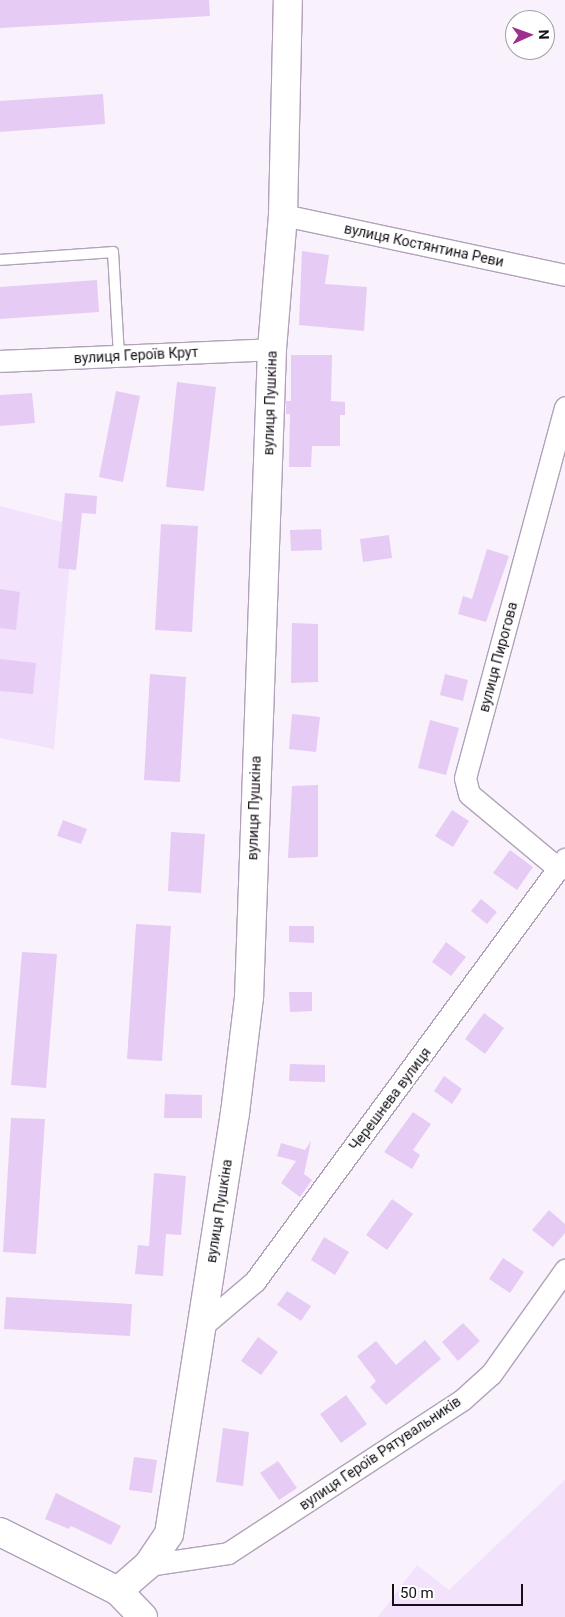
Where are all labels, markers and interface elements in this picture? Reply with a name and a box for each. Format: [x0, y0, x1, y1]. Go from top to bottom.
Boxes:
north arrow [505, 10, 555, 60]
text: N [536, 29, 552, 40]
street label: вулиця Костянтина Реви [343, 220, 505, 270]
street label: вулиця Героїв Крут [73, 343, 199, 367]
street label: вулиця Пушкіна [260, 350, 280, 456]
street label: вулиця Пирогова [475, 600, 521, 714]
street label: вулиця Пушкіна [244, 755, 264, 861]
street label: Черешнева вулиця [346, 1044, 434, 1154]
street label: вулиця Пушкіна [203, 1158, 235, 1264]
street label: вулиця Героїв Рятувальників [296, 1393, 464, 1513]
scale bar [395, 1574, 526, 1606]
text: 50 m [400, 1584, 434, 1602]

